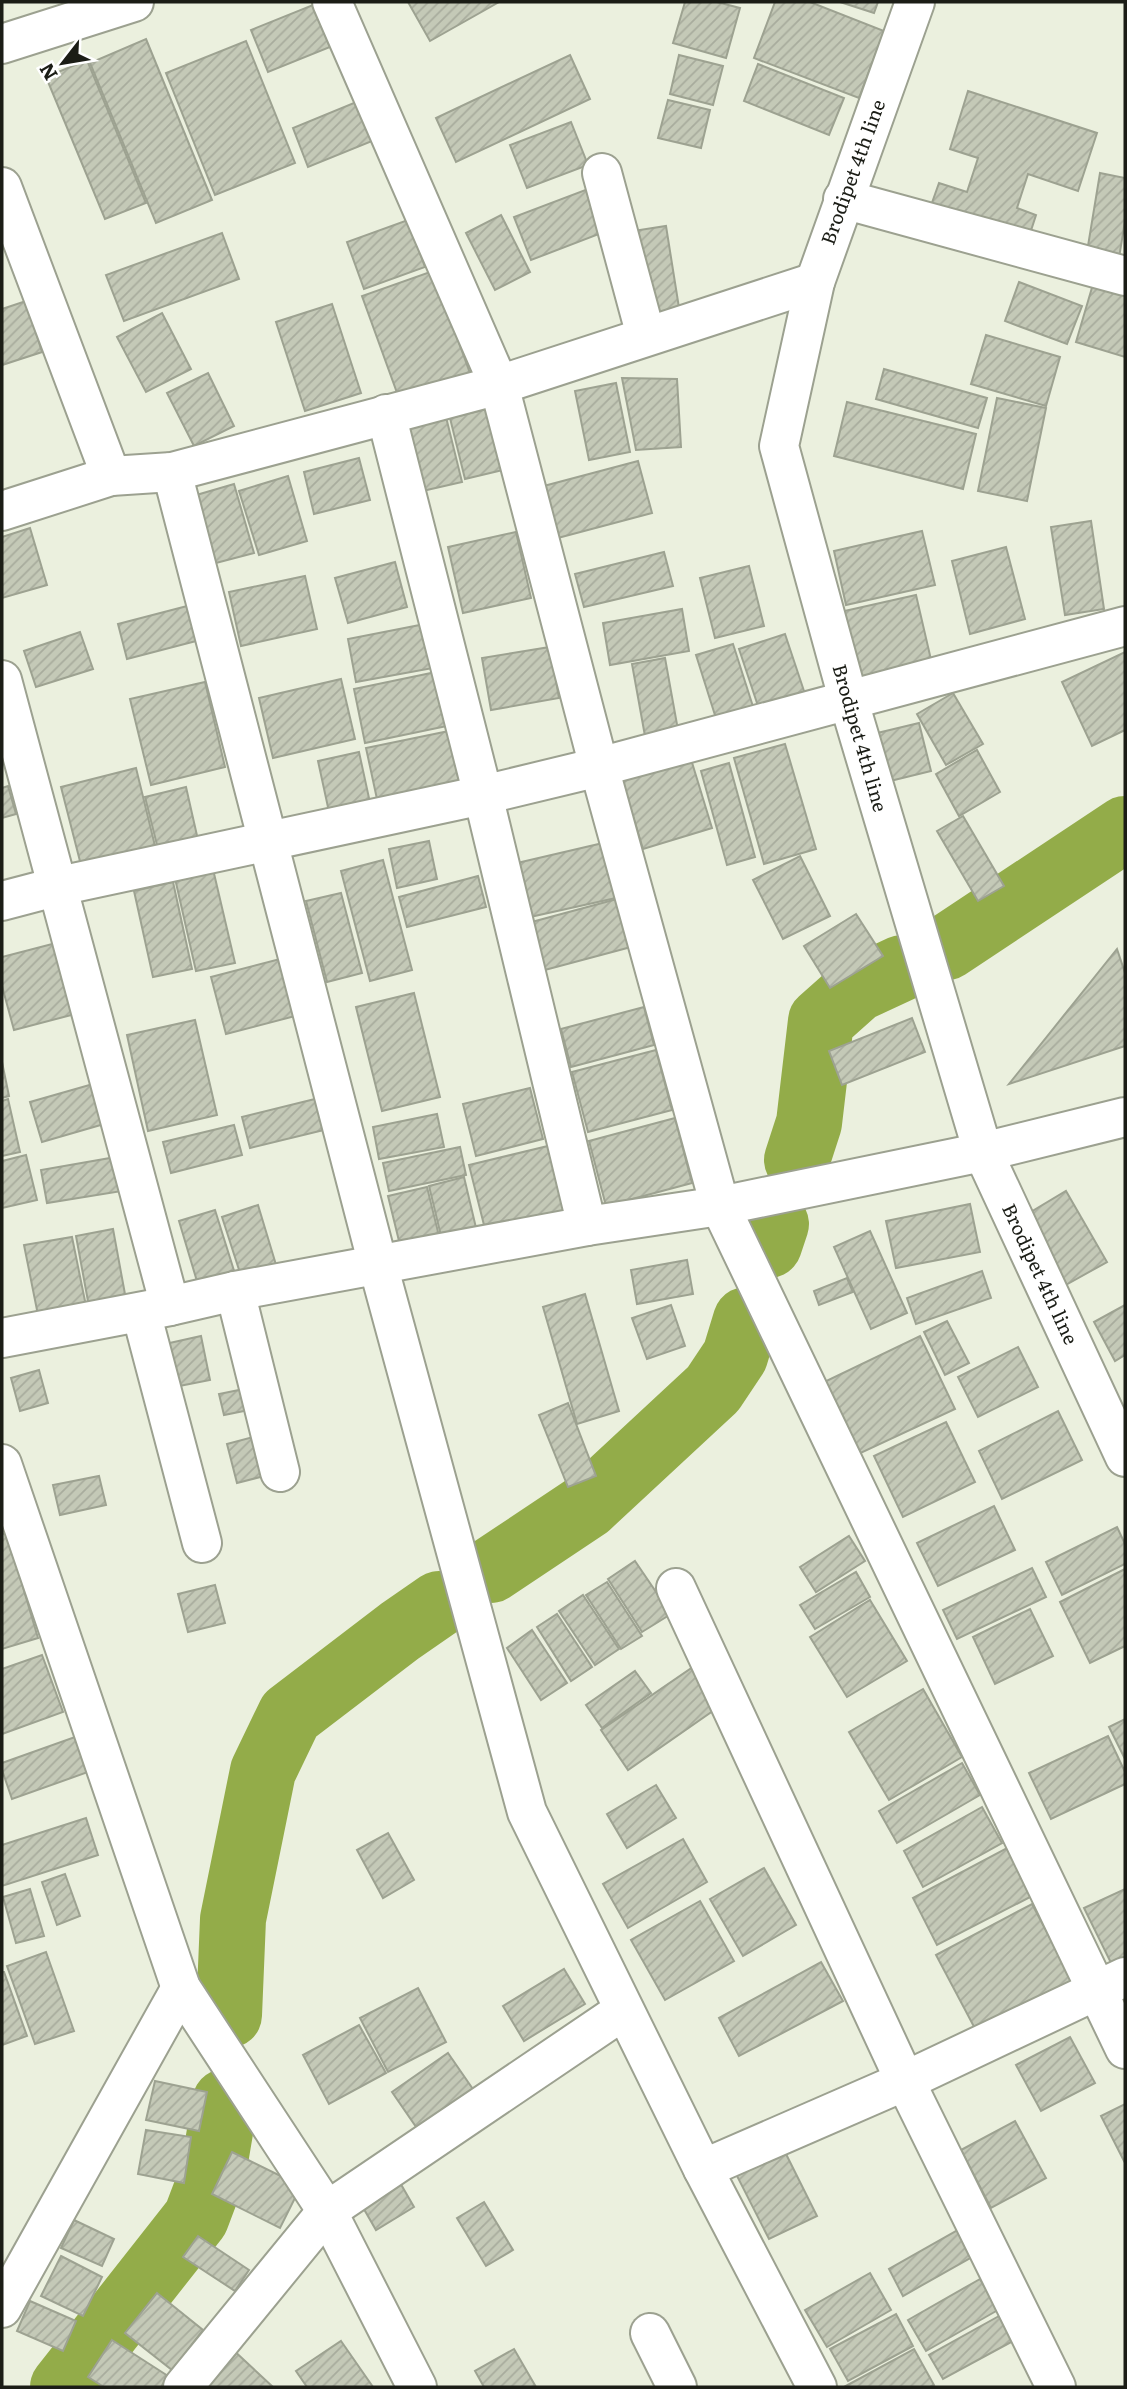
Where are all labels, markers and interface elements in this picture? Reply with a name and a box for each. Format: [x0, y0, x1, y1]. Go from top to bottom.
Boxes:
north arrow [28, 28, 98, 98]
text: N [31, 58, 64, 86]
street label: Brodipet 4th line [813, 95, 891, 248]
street label: Brodipet 4th line [826, 660, 896, 815]
street label: Brodipet 4th line [996, 1198, 1086, 1349]

